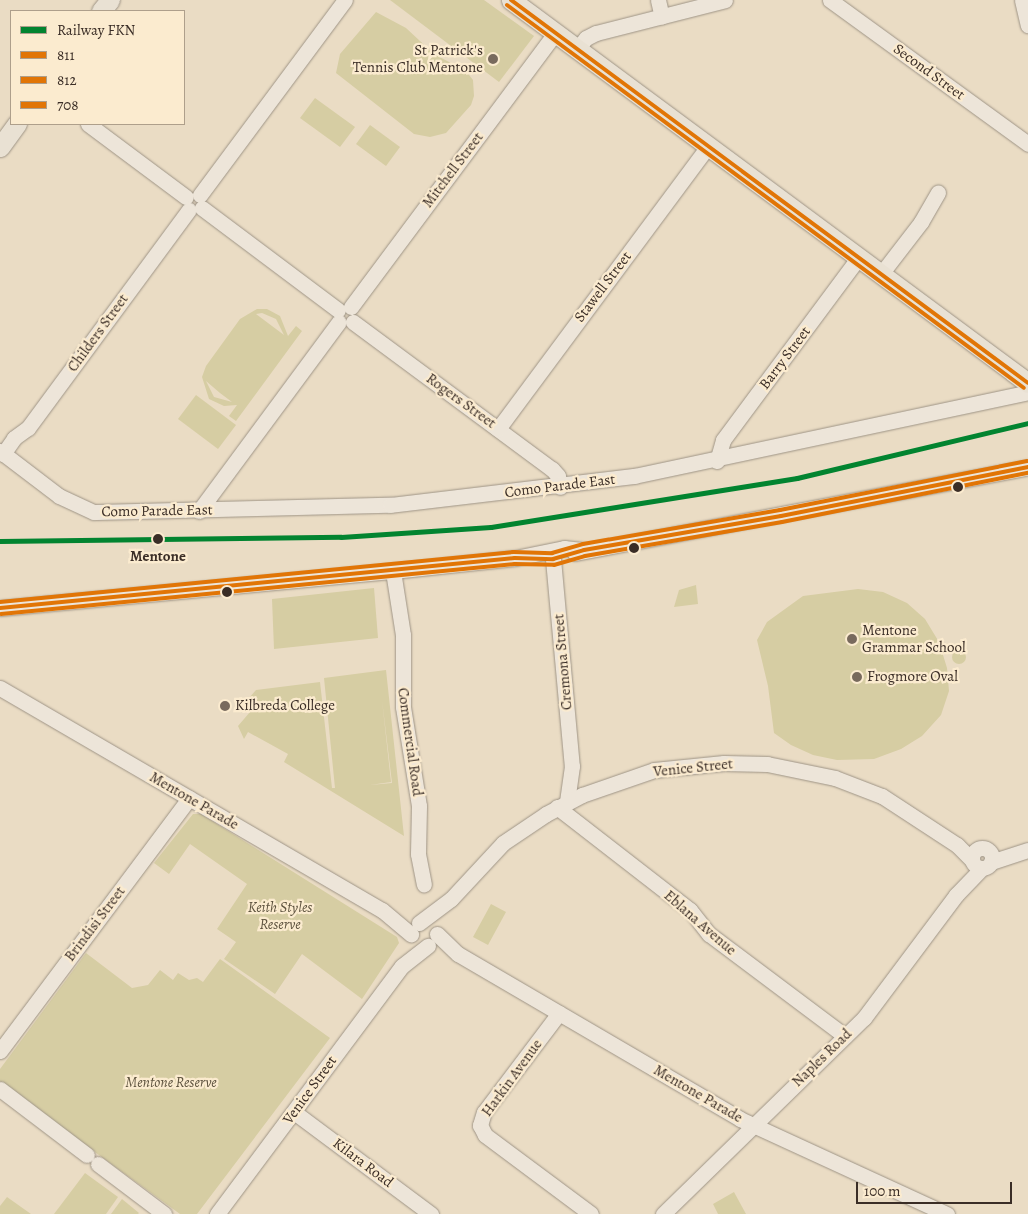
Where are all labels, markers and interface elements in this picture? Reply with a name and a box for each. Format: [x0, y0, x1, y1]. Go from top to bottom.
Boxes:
legend [10, 10, 185, 125]
text: Railway FKN [57, 20, 135, 40]
street label: Second Street [890, 40, 968, 104]
place label: St Patrick's Tennis Club Mentone [353, 41, 483, 76]
text: 811 [57, 45, 75, 65]
marker: St Patrick's Tennis Club Mentone [487, 53, 499, 65]
text: 812 [57, 70, 77, 90]
text: 708 [57, 95, 79, 115]
street label: Mitchell Street [419, 129, 487, 211]
street label: Stawell Street [571, 248, 635, 326]
street label: Childers Street [64, 291, 132, 375]
street label: Barry Street [755, 323, 815, 393]
street label: Rogers Street [423, 370, 499, 432]
street label: Como Parade East [504, 470, 616, 502]
unlabelled marker [953, 482, 963, 492]
street label: Como Parade East [101, 501, 213, 521]
marker: Mentone [151, 532, 165, 546]
unlabelled marker [629, 543, 639, 553]
place label: Mentone [130, 548, 186, 566]
unlabelled marker [222, 587, 232, 597]
street label: Cremona Street [550, 613, 576, 711]
place label: Mentone Grammar School [862, 621, 966, 656]
marker: Mentone Grammar School [846, 633, 858, 645]
place label: Frogmore Oval [867, 668, 958, 686]
marker: Frogmore Oval [851, 671, 863, 683]
street label: Commercial Road [393, 687, 427, 797]
place label: Kilbreda College [235, 697, 335, 715]
marker: Kilbreda College [219, 700, 231, 712]
street label: Venice Street [652, 755, 734, 781]
street label: Mentone Parade [146, 768, 242, 834]
street label: Brindisi Street [61, 883, 129, 965]
street label: Eblana Avenue [660, 887, 740, 959]
park label: Keith Styles Reserve [248, 898, 312, 933]
street label: Naples Road [788, 1025, 856, 1091]
street label: Harkin Avenue [478, 1036, 546, 1120]
street label: Venice Street [279, 1052, 341, 1128]
street label: Mentone Parade [650, 1061, 746, 1127]
park label: Mentone Reserve [125, 1074, 217, 1092]
street label: Kilara Road [329, 1134, 397, 1192]
scale bar [858, 1172, 1014, 1204]
text: 100 m [864, 1181, 901, 1201]

